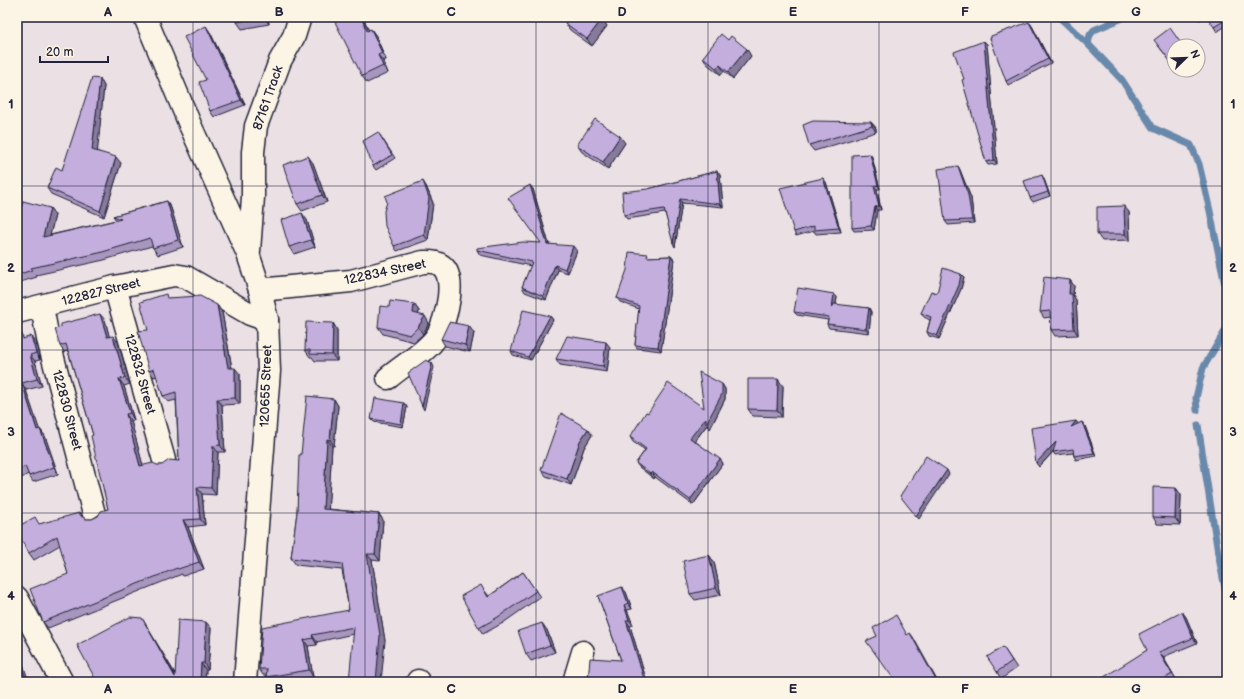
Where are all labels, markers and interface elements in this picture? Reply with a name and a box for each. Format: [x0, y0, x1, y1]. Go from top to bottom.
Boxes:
text: A [103, 4, 112, 20]
text: B [274, 4, 284, 20]
text: C [446, 4, 456, 20]
text: D [617, 4, 627, 20]
text: E [789, 4, 798, 20]
text: F [961, 4, 969, 20]
text: G [1131, 4, 1141, 20]
scale bar [40, 38, 108, 64]
north arrow [1166, 38, 1206, 78]
text: 20 m [46, 45, 73, 60]
text: N [1187, 48, 1202, 61]
street label: 87161 Track [249, 63, 287, 132]
text: 1 [8, 96, 14, 112]
text: 1 [1230, 96, 1236, 112]
street label: 122834 Street [343, 256, 427, 288]
text: 2 [7, 260, 15, 276]
text: 2 [1229, 260, 1237, 276]
street label: 122827 Street [60, 275, 142, 309]
street label: 122832 Street [121, 332, 159, 416]
street label: 120655 Street [257, 345, 275, 427]
street label: 122830 Street [49, 368, 85, 452]
text: 3 [7, 424, 15, 440]
text: 3 [1229, 424, 1237, 440]
text: 4 [7, 588, 15, 604]
text: 4 [1229, 588, 1237, 604]
text: A [103, 681, 112, 697]
text: B [274, 681, 284, 697]
text: C [446, 681, 456, 697]
text: D [617, 681, 627, 697]
text: E [789, 681, 798, 697]
text: F [961, 681, 969, 697]
text: G [1131, 681, 1141, 697]

